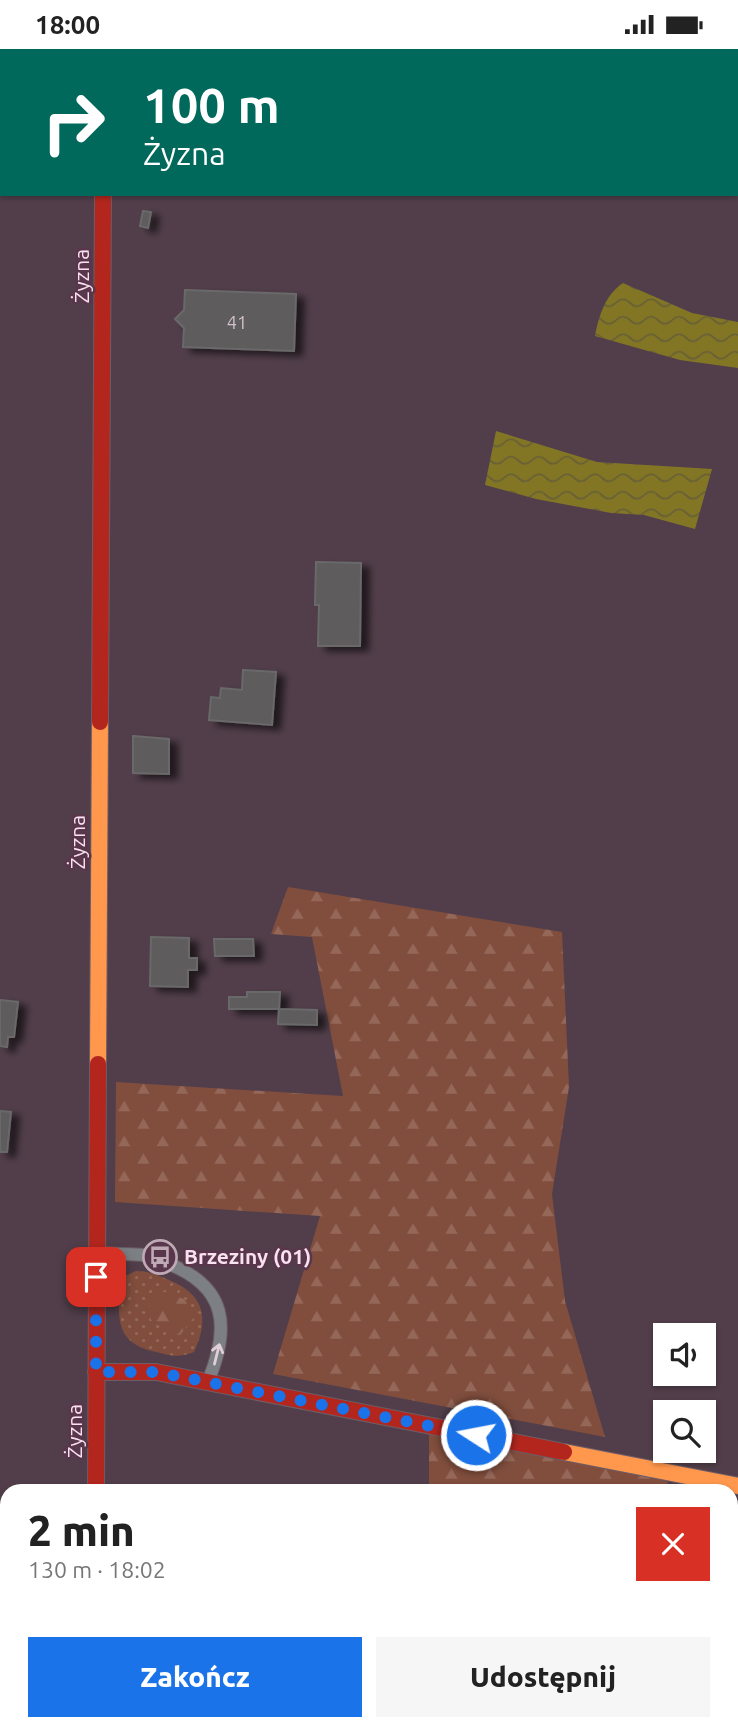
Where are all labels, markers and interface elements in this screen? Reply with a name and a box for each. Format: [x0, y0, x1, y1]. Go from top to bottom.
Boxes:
text: 18:00 [35, 10, 100, 39]
icon: right [28, 77, 119, 168]
text: 100 m [143, 77, 280, 132]
text: Żyzna [143, 135, 226, 171]
street label: Żyzna [69, 249, 93, 303]
house number: 41 [227, 312, 247, 332]
street label: Żyzna [65, 815, 89, 869]
bus stop icon: Brzeziny (01) [141, 1238, 179, 1276]
place label: Brzeziny (01) [184, 1244, 311, 1268]
pin [66, 1247, 126, 1307]
icon: arrive [77, 1258, 115, 1296]
map controls [653, 1323, 716, 1463]
button: sound [653, 1323, 716, 1386]
one-way arrow [211, 1343, 224, 1366]
position arrow [439, 1398, 513, 1472]
button: search [653, 1400, 716, 1463]
street label: Żyzna [62, 1404, 86, 1458]
text: 2 min [28, 1507, 135, 1554]
button: close [636, 1507, 710, 1581]
text: 130 m · 18:02 [28, 1557, 166, 1582]
button: Zakończ [28, 1637, 362, 1717]
button: Udostępnij [376, 1637, 710, 1717]

